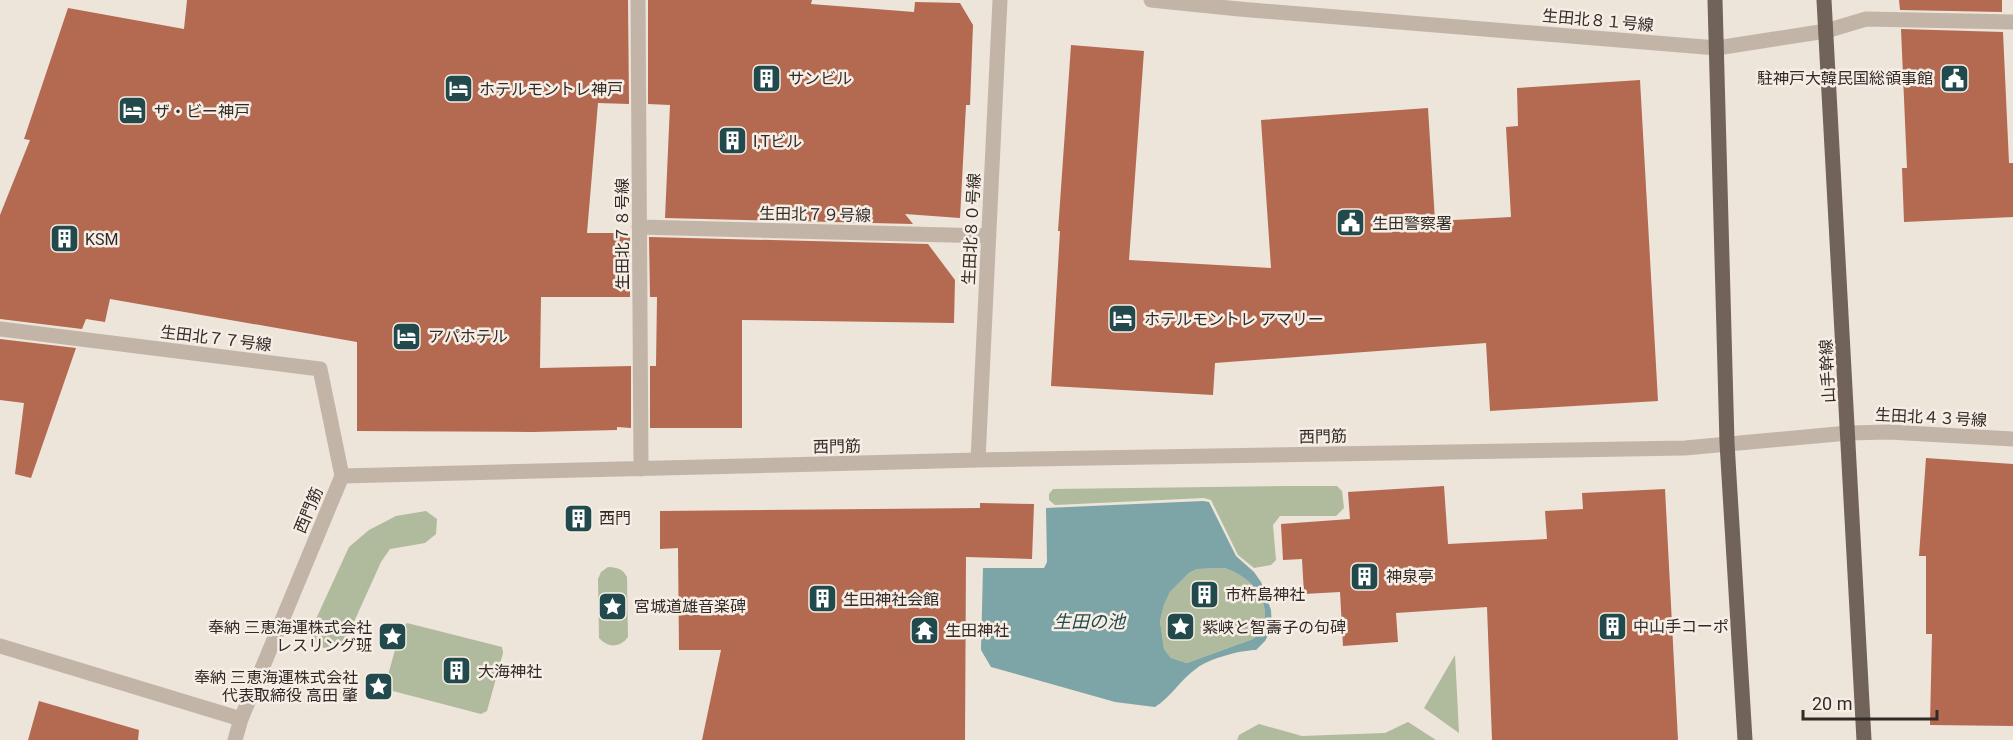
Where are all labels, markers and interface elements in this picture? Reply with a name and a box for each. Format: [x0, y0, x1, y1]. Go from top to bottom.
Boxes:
street label: 生田北８１号線 [1541, 6, 1655, 35]
building icon: サンビル [751, 62, 783, 94]
public building icon: 駐神戸大韓民国総領事館 [1938, 62, 1970, 94]
place label: サンビル [788, 69, 852, 88]
place label: 駐神戸大韓民国総領事館 [1757, 69, 1933, 88]
hotel icon: ホテルモントレ神戸 [442, 73, 474, 105]
place label: ホテルモントレ神戸 [479, 80, 623, 99]
hotel icon: ザ・ビー神戸 [117, 95, 149, 127]
place label: ザ・ビー神戸 [154, 102, 250, 121]
building icon: I,Tビル [716, 125, 748, 157]
place label: I,Tビル [753, 132, 802, 151]
street label: 生田北８０号線 [959, 173, 984, 285]
street label: 生田北７８号線 [613, 178, 632, 290]
street label: 生田北７９号線 [759, 204, 871, 225]
public building icon: 生田警察署 [1335, 207, 1367, 239]
place label: 生田警察署 [1372, 214, 1452, 233]
building icon: KSM [48, 223, 80, 255]
place label: KSM [85, 230, 119, 249]
hotel icon: ホテルモントレ アマリー [1107, 303, 1139, 335]
place label: ホテルモントレ アマリー [1144, 310, 1324, 329]
hotel icon: アパホテル [391, 320, 423, 352]
street label: 生田北７７号線 [159, 322, 273, 355]
place label: アパホテル [428, 327, 508, 346]
street label: 山手幹線 [1816, 339, 1839, 403]
street label: 生田北４３号線 [1875, 405, 1987, 430]
street label: 西門筋 [1299, 427, 1347, 446]
street label: 西門筋 [813, 437, 861, 456]
street label: 西門筋 [290, 484, 327, 536]
building icon: 西門 [562, 502, 594, 534]
place label: 西門 [599, 509, 631, 528]
building icon: 神泉亭 [1349, 560, 1381, 592]
place label: 神泉亭 [1386, 567, 1434, 586]
building icon: 市杵島神社 [1188, 578, 1220, 610]
building icon: 生田神社会館 [806, 583, 838, 615]
place label: 市杵島神社 [1225, 585, 1305, 604]
place icon: 宮城道雄音楽碑 [597, 590, 629, 622]
place label: 生田神社会館 [843, 590, 939, 609]
place label: 宮城道雄音楽碑 [634, 597, 746, 616]
building icon: 中山手コーポ [1596, 610, 1628, 642]
water label: 生田の池 [1053, 611, 1127, 632]
place icon: 紫峡と智壽子の句碑 [1165, 611, 1197, 643]
temple icon: 生田神社 [908, 614, 940, 646]
place label: 中山手コーポ [1633, 617, 1729, 636]
place label: 奉納 三恵海運株式会社 レスリング班 [208, 618, 372, 655]
place label: 紫峡と智壽子の句碑 [1202, 618, 1346, 637]
place icon: 奉納 三恵海運株式会社 レスリング班 [377, 620, 409, 652]
place label: 生田神社 [945, 621, 1009, 640]
building icon: 大海神社 [441, 655, 473, 687]
place label: 大海神社 [478, 662, 542, 681]
place label: 奉納 三恵海運株式会社 代表取締役 高田 肇 [194, 668, 358, 705]
place icon: 奉納 三恵海運株式会社 代表取締役 高田 肇 [363, 670, 395, 702]
scale bar [1803, 683, 1936, 721]
text: 20 m [1812, 693, 1852, 714]

